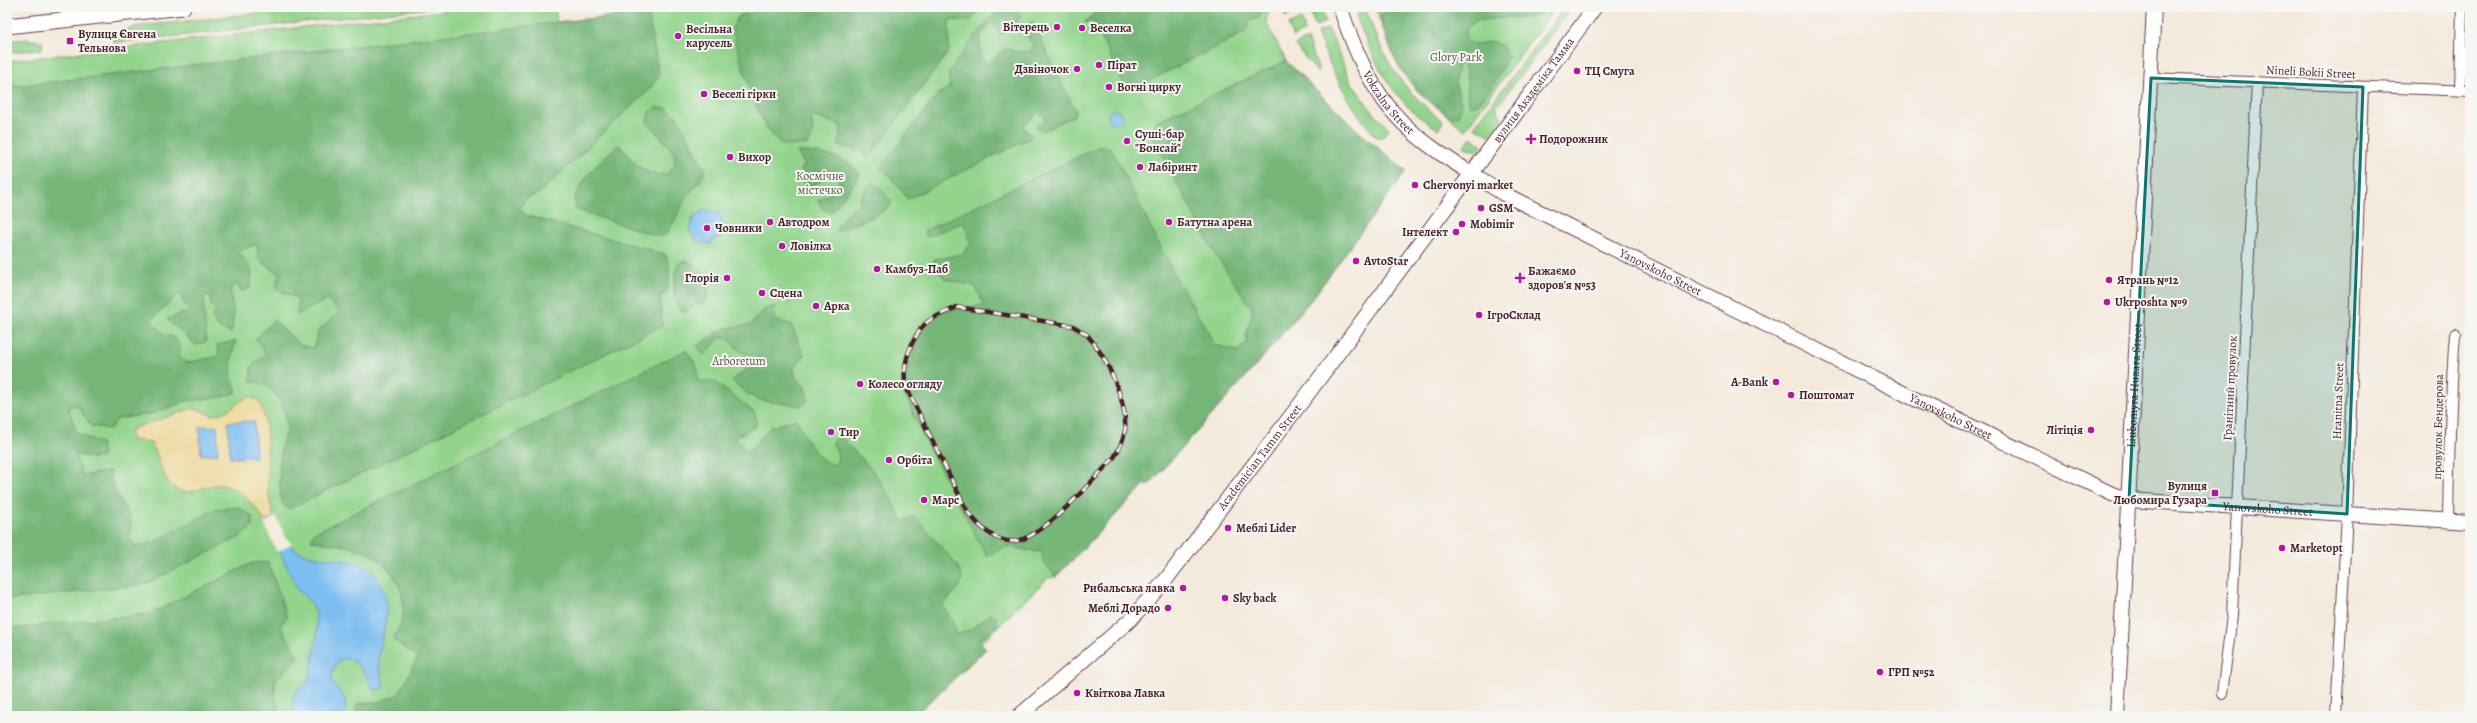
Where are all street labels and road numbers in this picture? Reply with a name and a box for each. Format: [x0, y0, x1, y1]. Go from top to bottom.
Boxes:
street label: вулиця Академіка Тамма [1489, 34, 1578, 146]
street label: Nineli Bokii Street [2266, 62, 2356, 82]
street label: Vokzalna Street [1359, 67, 1418, 138]
street label: Yanovskoho Street [1616, 244, 1705, 299]
street label: Liubomyra Huzara Street [2123, 323, 2145, 448]
street label: Гранітний провулок [2219, 335, 2241, 441]
street label: Hranitna Street [2329, 362, 2347, 440]
street label: провулок Бендерова [2429, 374, 2447, 480]
street label: Yanovskoho Street [1906, 389, 1995, 443]
street label: Academician Tamm Street [1213, 401, 1305, 514]
street label: Yanovskoho Street [2221, 498, 2313, 520]

